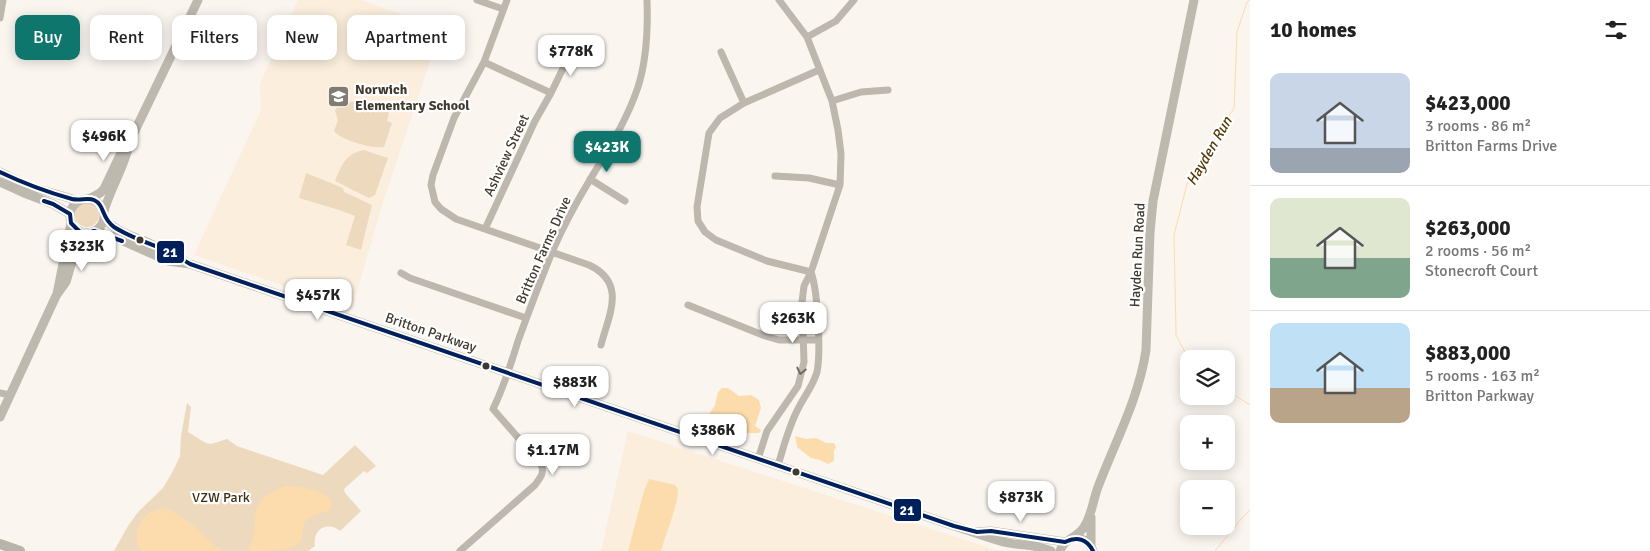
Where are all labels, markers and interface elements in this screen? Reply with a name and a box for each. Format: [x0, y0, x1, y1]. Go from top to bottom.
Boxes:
chip: Buy [15, 15, 80, 60]
chip: Rent [90, 15, 162, 60]
chip: Filters [172, 15, 257, 60]
chip: New [267, 15, 337, 60]
chip: Apartment [347, 15, 465, 60]
icon: filters [1602, 16, 1630, 44]
text: 10 homes [1270, 17, 1356, 43]
pin: $778K [536, 34, 606, 77]
text: $778K [549, 41, 593, 61]
place label: Norwich Elementary School [355, 81, 470, 114]
school or university icon: Norwich Elementary School [327, 85, 351, 109]
text: $423,000 [1425, 90, 1511, 116]
icon: home [1310, 93, 1370, 153]
street label: Ashview Street [480, 111, 533, 199]
water label: Hayden Run [1182, 113, 1236, 189]
text: 3 rooms · 86 m² [1425, 116, 1531, 136]
pin: $496K [69, 120, 139, 162]
text: $496K [82, 126, 126, 146]
pin: $423K [572, 130, 642, 173]
text: Britton Farms Drive [1425, 136, 1557, 156]
text: $423K [585, 137, 629, 157]
street label: Britton Farms Drive [512, 194, 575, 307]
street label: Hayden Run Road [1126, 202, 1149, 308]
text: $263,000 [1425, 215, 1511, 241]
icon: home [1310, 218, 1370, 278]
pin: $323K [47, 230, 117, 272]
unlabelled marker [135, 235, 145, 245]
text: $323K [60, 236, 104, 256]
line badge: 21 [156, 240, 185, 264]
text: 2 rooms · 56 m² [1425, 241, 1531, 261]
text: 21 [162, 244, 178, 261]
text: Stonecroft Court [1425, 261, 1538, 281]
pin: $457K [283, 278, 353, 321]
text: $457K [296, 285, 340, 305]
pin: $263K [758, 302, 828, 344]
text: $263K [771, 308, 815, 328]
street label: Britton Parkway [383, 309, 479, 356]
text: $883,000 [1425, 340, 1511, 366]
icon: home [1310, 343, 1370, 403]
map controls [1180, 350, 1235, 535]
button: layers [1180, 350, 1235, 405]
unlabelled marker [481, 361, 491, 371]
pin: $883K [540, 366, 610, 408]
text: 5 rooms · 163 m² [1425, 366, 1540, 386]
one-way arrow [797, 367, 807, 375]
text: $883K [553, 372, 597, 392]
text: Britton Parkway [1425, 386, 1534, 406]
pin: $386K [678, 414, 748, 456]
button: + [1180, 415, 1235, 470]
text: $386K [691, 420, 735, 440]
pin: $1.17M [512, 434, 594, 476]
text: $1.17M [527, 440, 579, 460]
unlabelled marker [791, 467, 801, 477]
pin: $873K [986, 480, 1056, 523]
button: − [1180, 480, 1235, 535]
text: $873K [999, 487, 1043, 507]
park label: VZW Park [192, 489, 250, 506]
line badge: 21 [893, 498, 922, 522]
text: 21 [899, 502, 915, 519]

